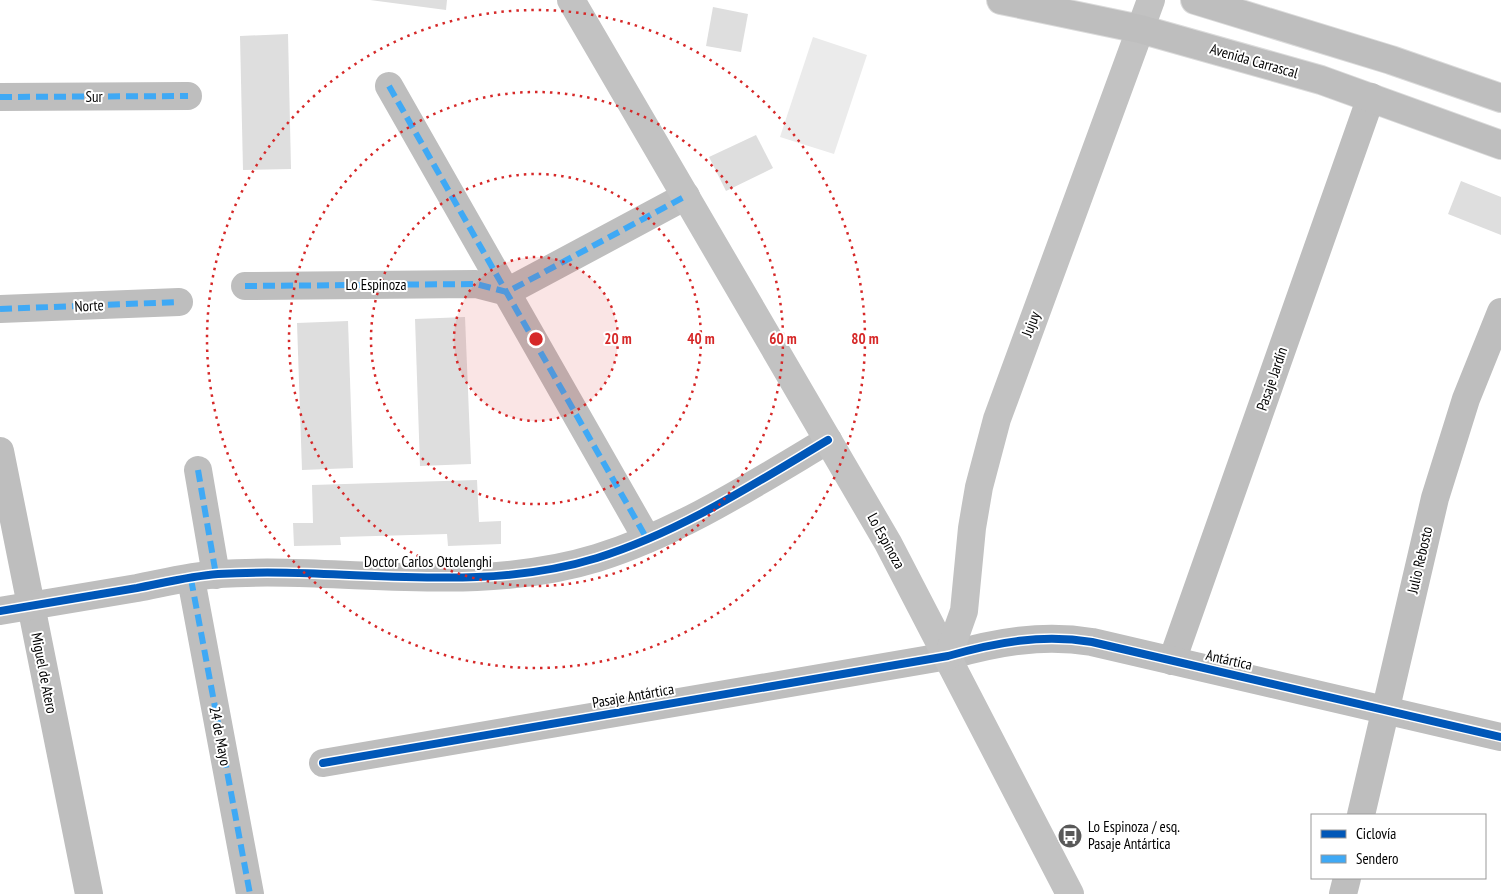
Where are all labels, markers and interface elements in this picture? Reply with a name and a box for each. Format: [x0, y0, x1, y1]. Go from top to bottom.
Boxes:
street label: Avenida Carrascal [1208, 39, 1301, 82]
street label: Sur [85, 87, 103, 106]
street label: Lo Espinoza [346, 275, 406, 294]
street label: Norte [74, 295, 104, 316]
street label: Jujuy [1017, 308, 1044, 340]
text: 20 m [604, 329, 632, 348]
text: 40 m [687, 329, 715, 348]
text: 60 m [769, 329, 797, 348]
text: 80 m [851, 329, 879, 348]
centre of rings [527, 330, 545, 348]
street label: Pasaje Jardín [1252, 344, 1291, 413]
street label: Lo Espinoza [863, 510, 909, 572]
street label: Julio Rebosto [1402, 525, 1436, 596]
street label: Doctor Carlos Ottolenghi [364, 552, 492, 571]
street label: Miguel de Atero [27, 631, 62, 715]
street label: Antártica [1204, 645, 1254, 674]
street label: Pasaje Antártica [591, 679, 675, 712]
street label: 24 de Mayo [205, 705, 236, 767]
legend [1311, 814, 1486, 879]
place label: Lo Espinoza / esq. Pasaje Antártica [1088, 817, 1180, 853]
bus stop icon: Lo Espinoza / esq. Pasaje Antártica [1057, 823, 1083, 849]
text: Ciclovía [1356, 824, 1396, 843]
text: Sendero [1356, 849, 1398, 868]

